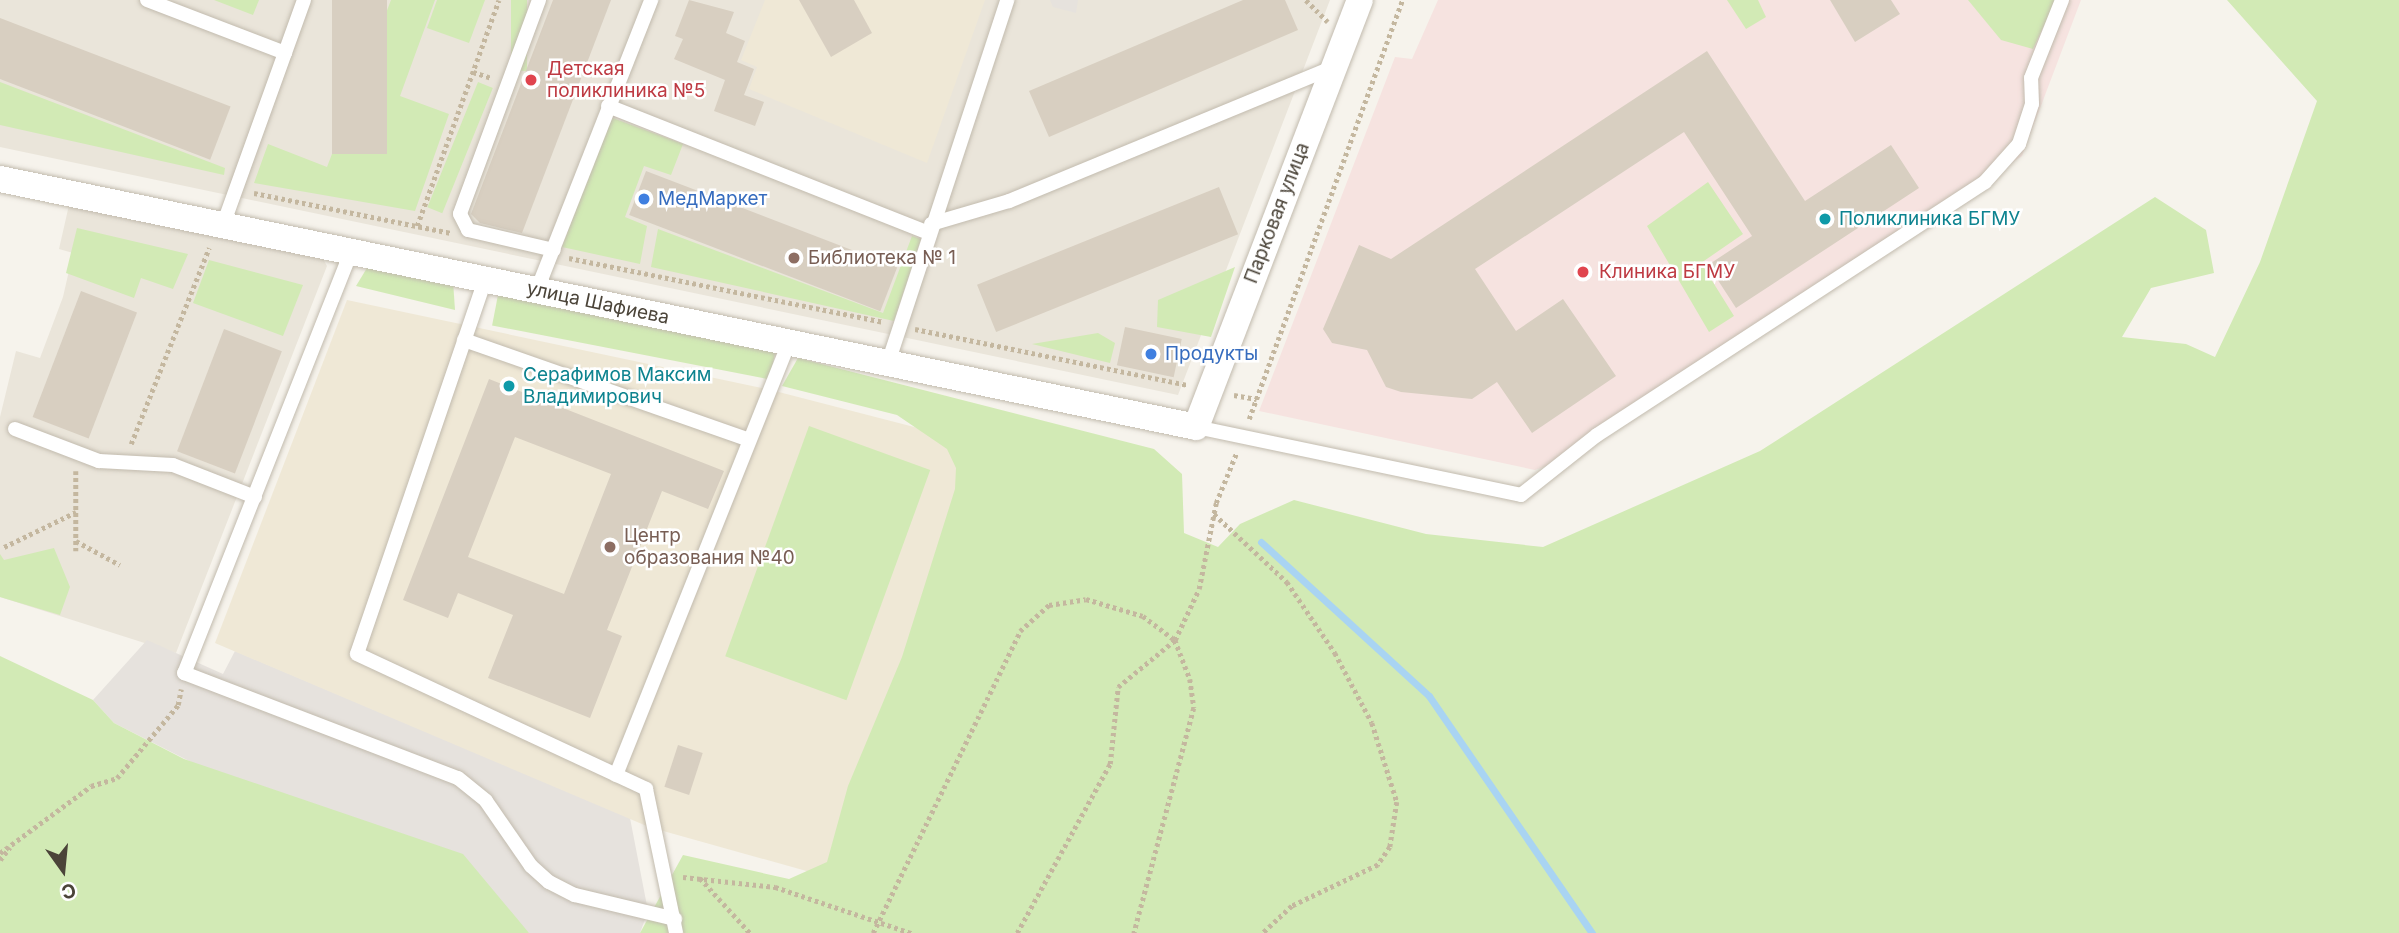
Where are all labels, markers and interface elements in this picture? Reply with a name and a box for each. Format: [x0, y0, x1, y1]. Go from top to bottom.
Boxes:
place label: Детская поликлиника №5 [547, 58, 705, 102]
marker: Детская поликлиника №5 [521, 70, 541, 90]
street label: Парковая улица [1240, 139, 1314, 287]
place label: МедМаркет [658, 188, 767, 210]
marker: МедМаркет [636, 191, 652, 207]
place label: Поликлиника БГМУ [1839, 208, 2020, 230]
marker: Поликлиника БГМУ [1817, 211, 1833, 227]
place label: Библиотека № 1 [808, 247, 956, 269]
marker: Библиотека № 1 [786, 250, 802, 266]
place label: Клиника БГМУ [1599, 261, 1735, 283]
marker: Клиника БГМУ [1573, 262, 1593, 282]
street label: улица Шафиева [525, 277, 671, 329]
place label: Продукты [1165, 343, 1258, 365]
marker: Продукты [1143, 346, 1159, 362]
place label: Серафимов Максим Владимирович [523, 364, 711, 408]
marker: Серафимов Максим Владимирович [501, 378, 517, 394]
place label: Центр образования №40 [624, 525, 795, 569]
marker: Центр образования №40 [602, 539, 618, 555]
north arrow [28, 835, 98, 905]
text: С [59, 878, 78, 904]

